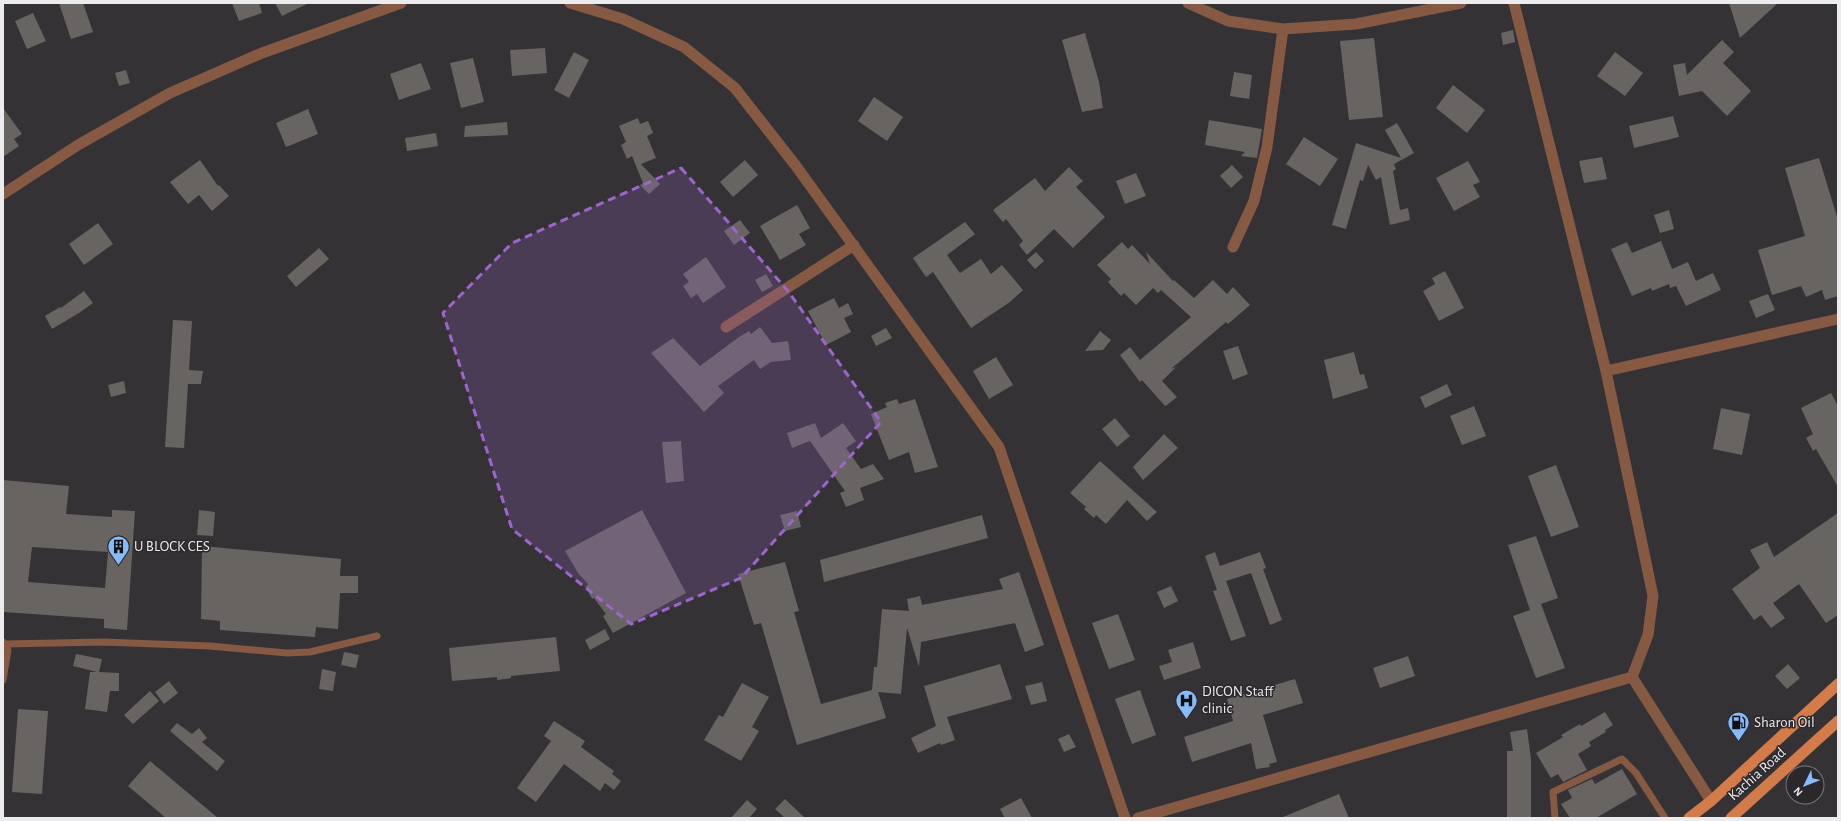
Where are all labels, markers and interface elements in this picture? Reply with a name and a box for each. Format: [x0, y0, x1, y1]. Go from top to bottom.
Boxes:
building icon: U BLOCK CES [106, 533, 132, 566]
place label: U BLOCK CES [134, 539, 210, 554]
place label: DICON Staff clinic [1202, 684, 1275, 716]
hospital icon: DICON Staff clinic [1173, 687, 1199, 720]
fuel station icon: Sharon Oil [1726, 709, 1752, 742]
place label: Sharon Oil [1754, 715, 1815, 730]
street label: Kachia Road [1725, 744, 1789, 803]
north arrow [1785, 765, 1825, 805]
text: N [1791, 785, 1805, 798]

